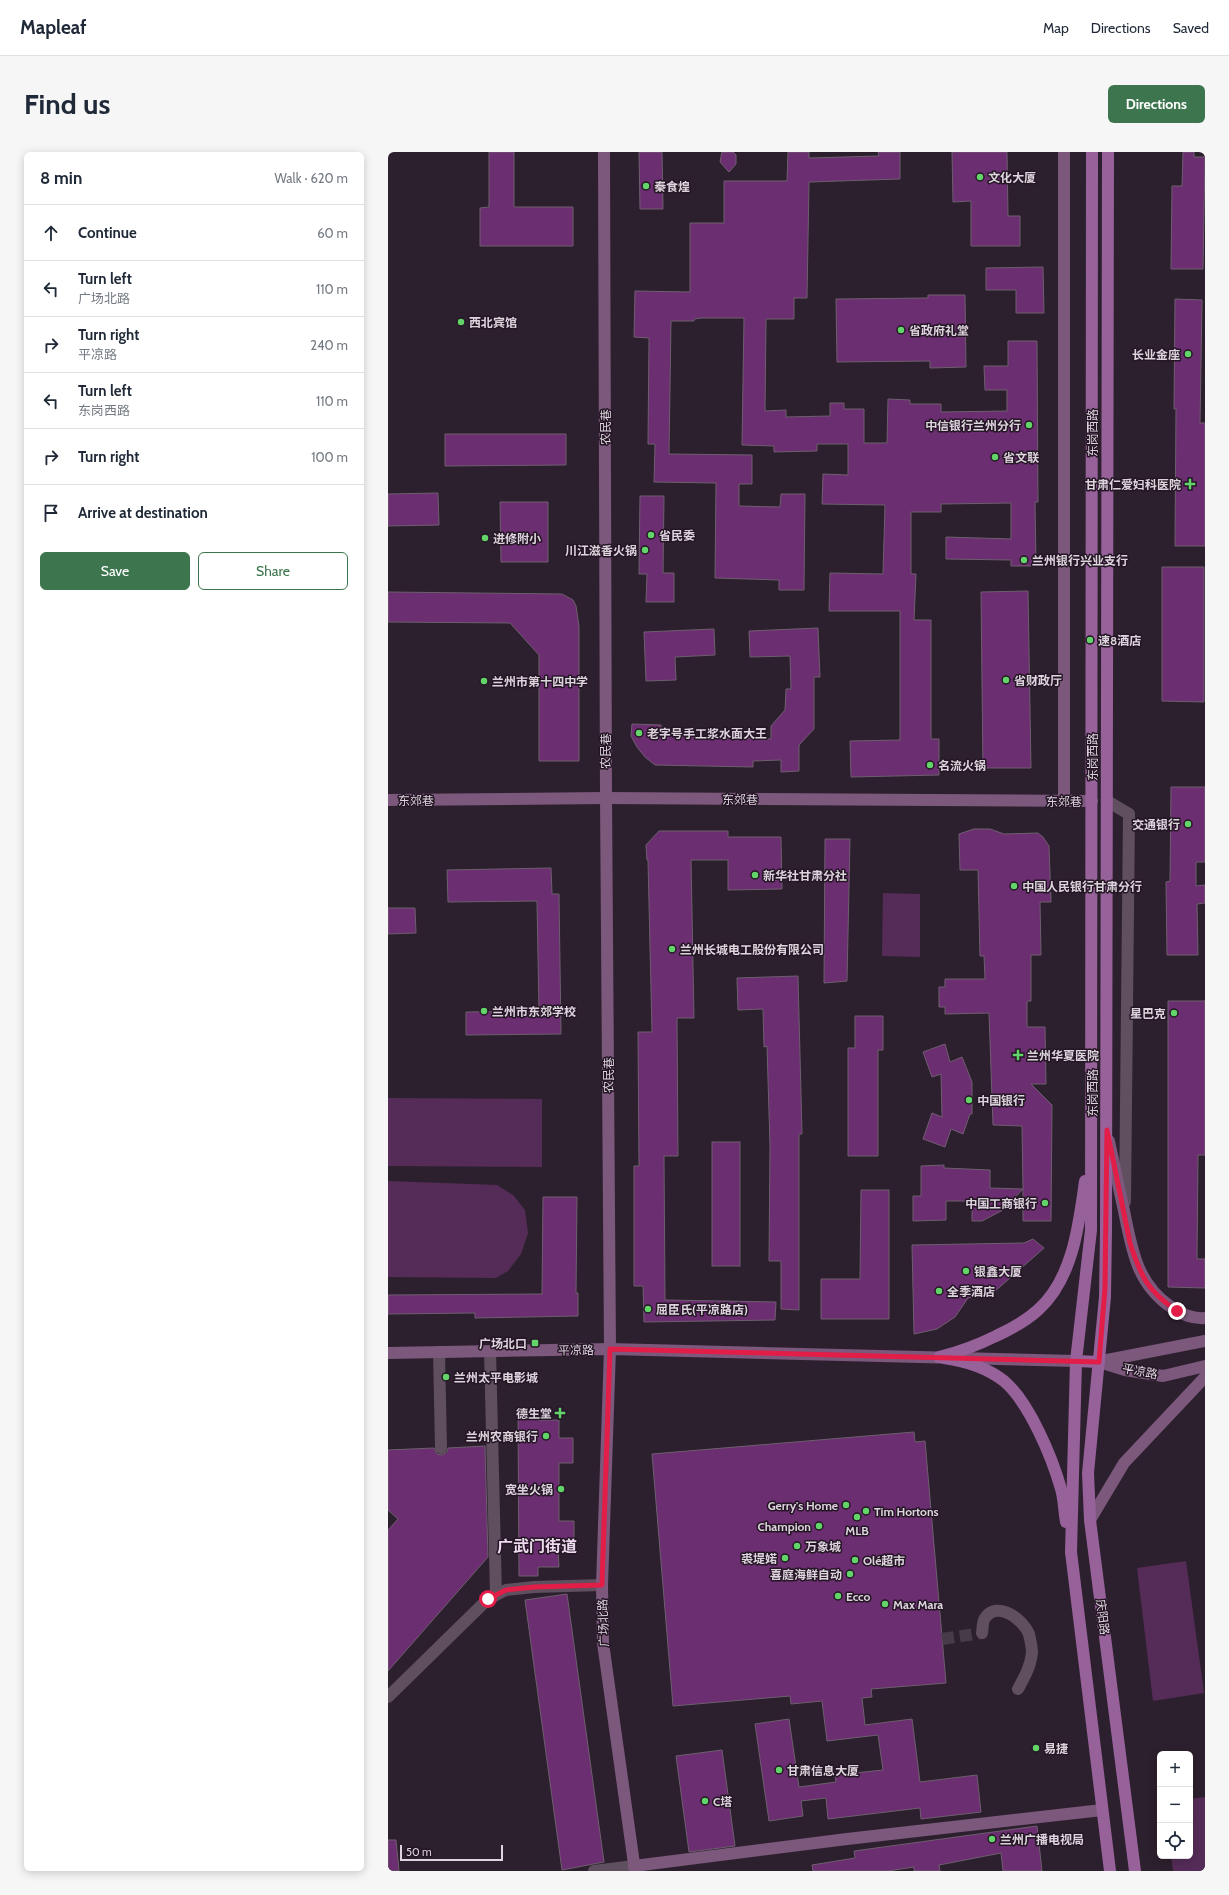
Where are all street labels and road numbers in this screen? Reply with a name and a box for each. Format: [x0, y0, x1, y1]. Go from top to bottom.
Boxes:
street label: 农民巷 [598, 409, 613, 445]
street label: 东岗西路 [1085, 409, 1100, 457]
street label: 农民巷 [598, 733, 613, 769]
street label: 东岗西路 [1085, 733, 1100, 781]
street label: 东郊巷 [722, 792, 758, 807]
street label: 东郊巷 [398, 793, 434, 808]
street label: 东郊巷 [1046, 794, 1082, 809]
street label: 农民巷 [601, 1057, 616, 1093]
street label: 东岗西路 [1085, 1069, 1100, 1117]
street label: 平凉路 [558, 1342, 594, 1358]
street label: 平凉路 [1121, 1360, 1159, 1382]
street label: 庆阳路 [1093, 1598, 1113, 1636]
street label: 广场北路 [595, 1599, 611, 1647]

